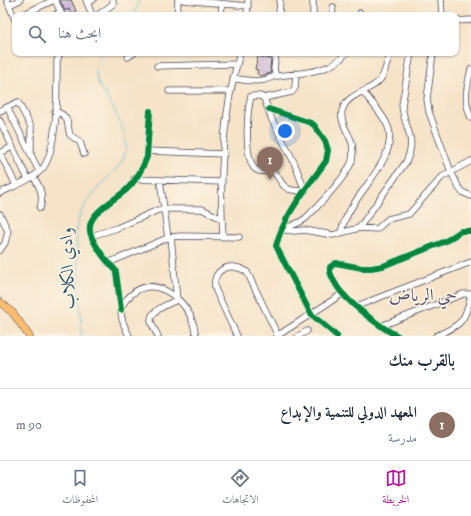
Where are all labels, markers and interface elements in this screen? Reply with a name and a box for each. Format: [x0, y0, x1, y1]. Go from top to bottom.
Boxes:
search box [12, 12, 459, 56]
icon: search [26, 23, 48, 45]
text: ابحث هنا [58, 24, 101, 43]
your location [275, 121, 295, 141]
pin: 1 [257, 147, 283, 180]
water label: وادي الكلاب [56, 226, 83, 309]
district label: حي الرياض [389, 285, 457, 310]
text: بالقرب منك [389, 350, 455, 372]
text: المعهد الدولي للتنمية والإبداع [280, 403, 417, 422]
text: 90 m [16, 417, 42, 433]
text: 1 [440, 417, 444, 433]
text: مدرسة [388, 430, 417, 446]
tab: المحفوظات [62, 467, 98, 510]
tab: الاتجاهات [222, 467, 259, 510]
tab: الخريطة [382, 467, 409, 510]

